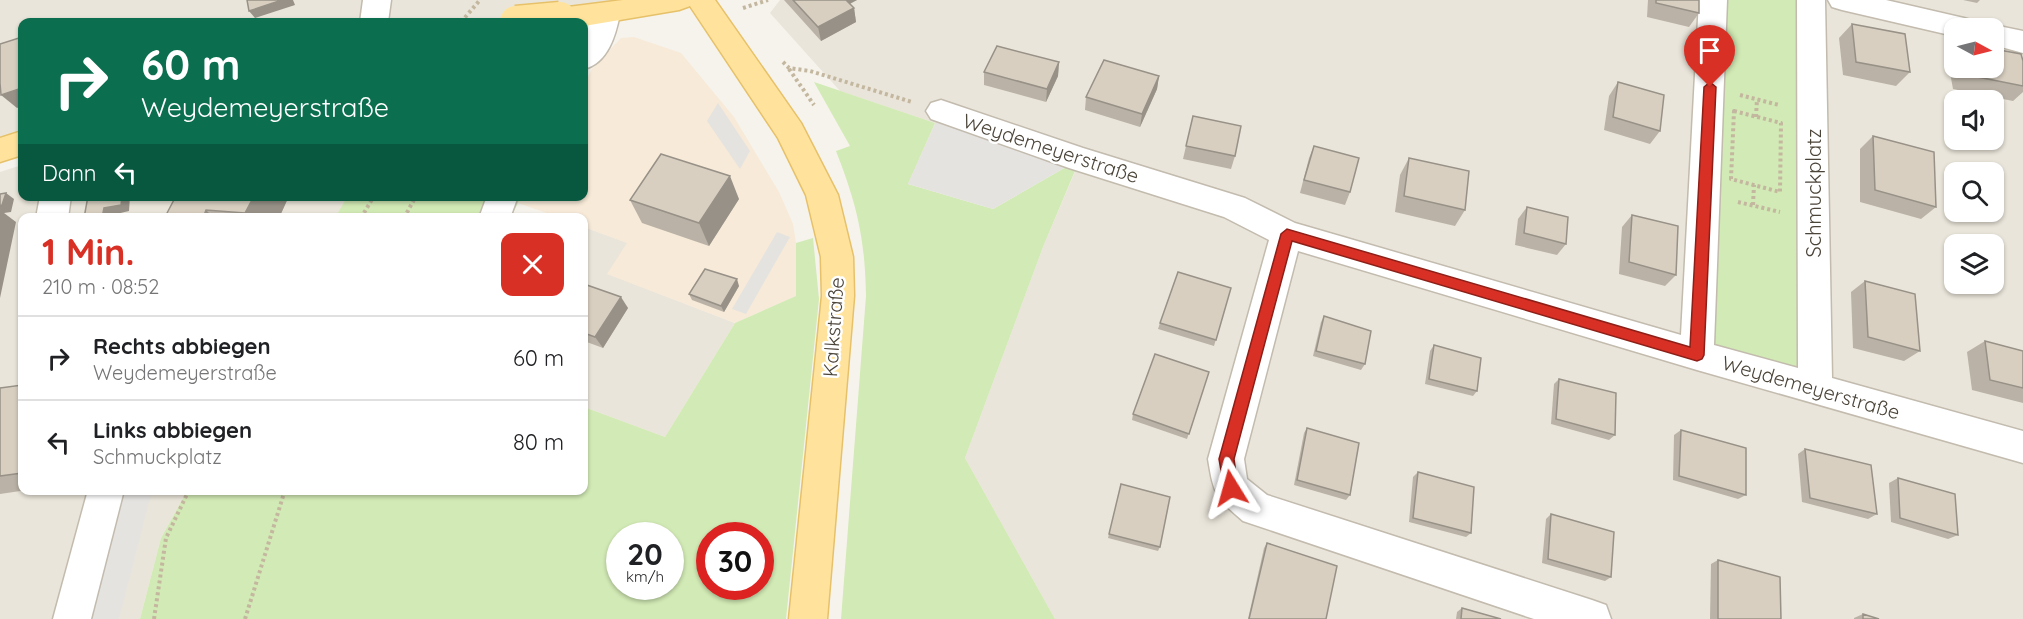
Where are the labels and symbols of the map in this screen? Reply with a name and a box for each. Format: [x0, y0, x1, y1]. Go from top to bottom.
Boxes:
north arrow [1944, 18, 2004, 78]
pin [1684, 25, 1735, 87]
street label: Weydemeyerstraße [960, 108, 1142, 188]
street label: Schmuckplatz [1801, 129, 1826, 257]
street label: Kalkstraße [817, 276, 849, 378]
street label: Weydemeyerstraße [1719, 350, 1903, 424]
position arrow [1199, 456, 1263, 520]
speed limit sign: 30 [696, 522, 774, 600]

